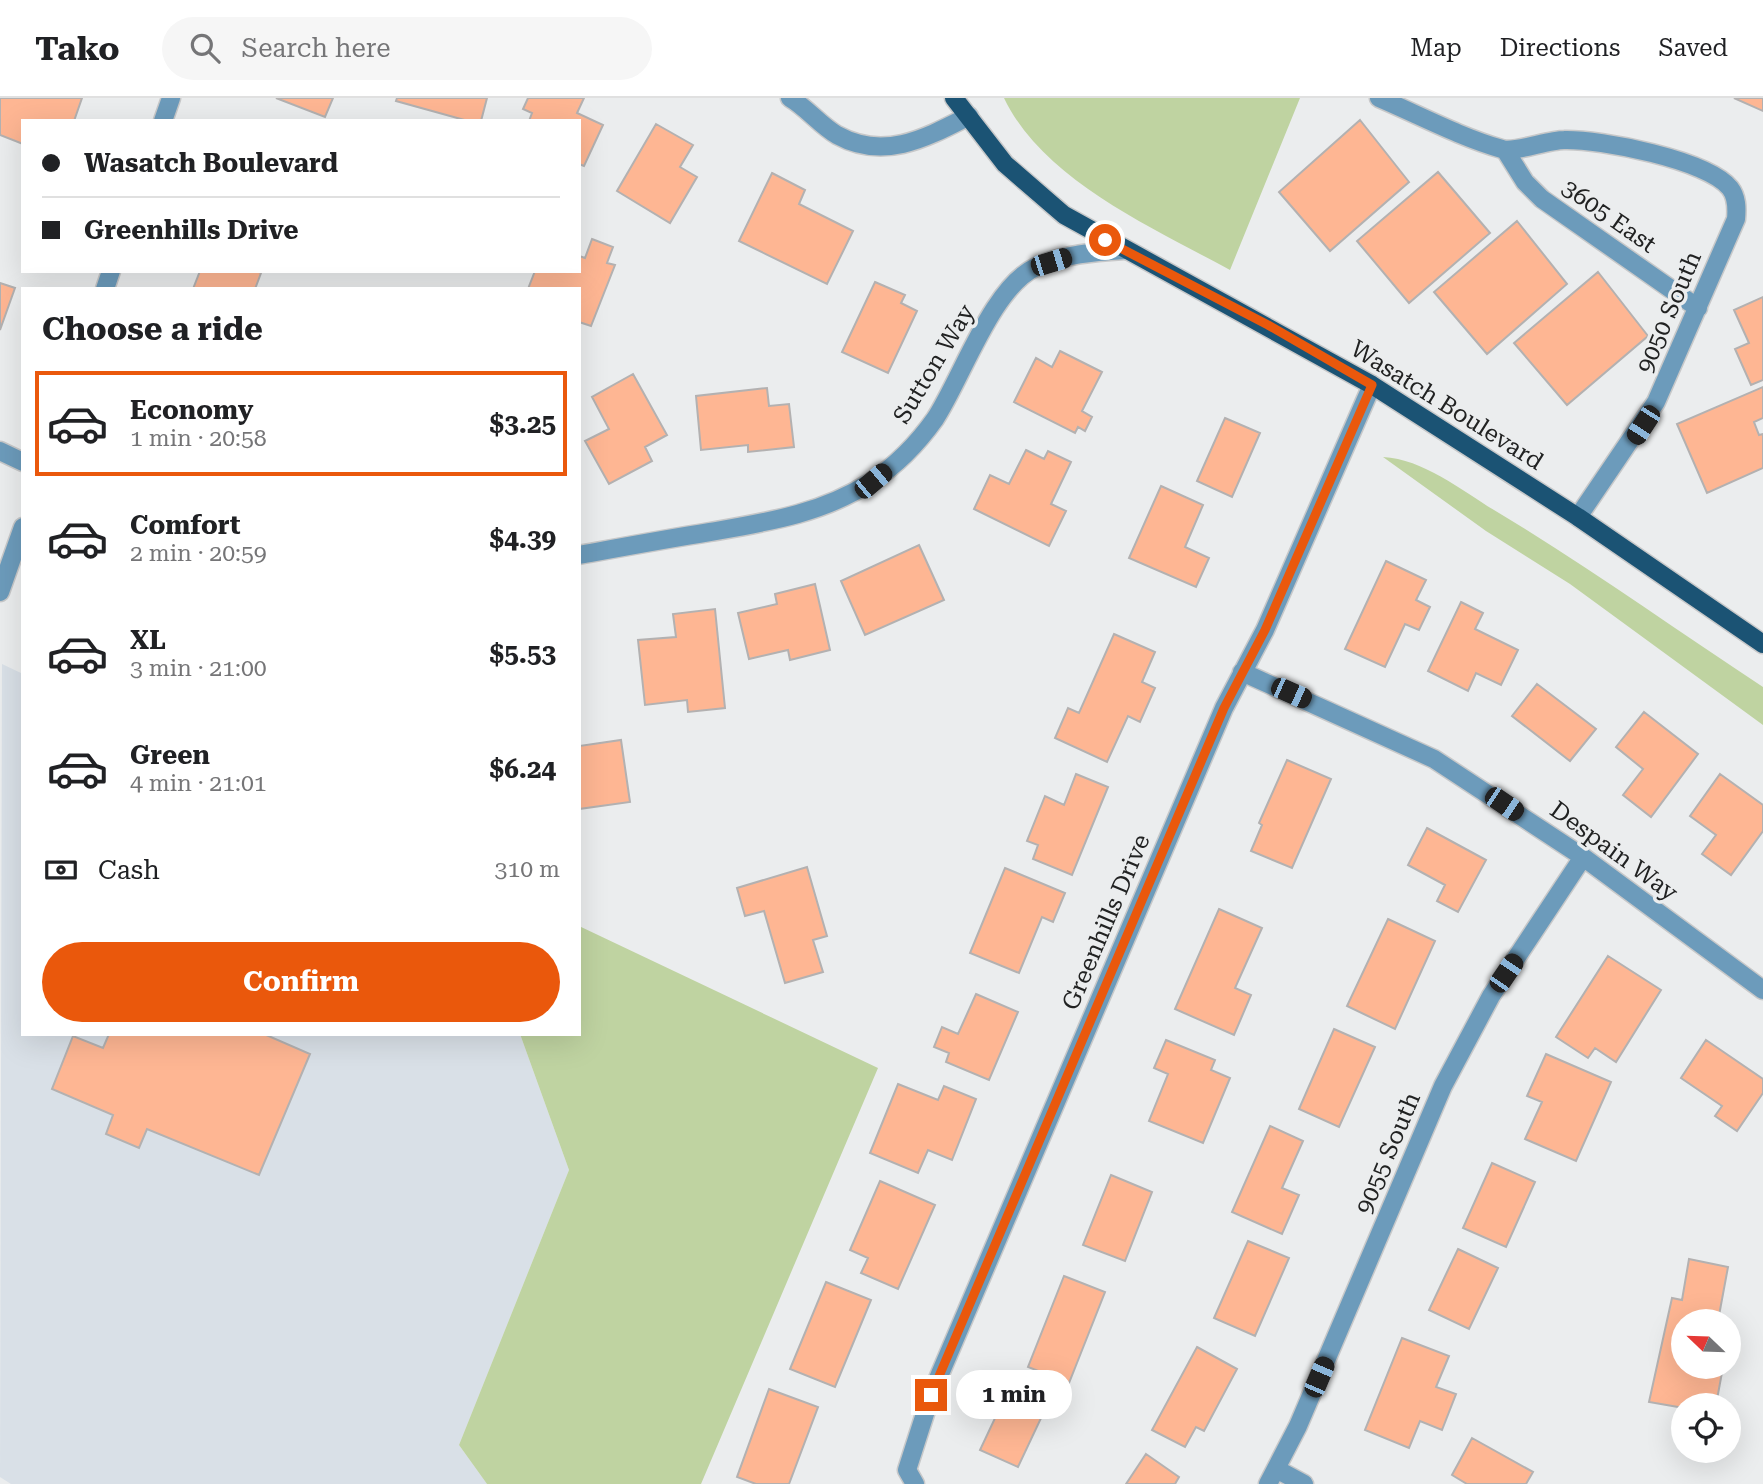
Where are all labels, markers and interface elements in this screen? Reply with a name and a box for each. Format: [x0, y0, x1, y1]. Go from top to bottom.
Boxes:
search box [162, 17, 652, 80]
text: Tako [35, 29, 120, 68]
icon: search [186, 29, 224, 67]
text: Search here [242, 33, 390, 63]
text: Map [1410, 34, 1462, 62]
text: Directions [1500, 34, 1620, 62]
text: Saved [1658, 34, 1728, 62]
text: Wasatch Boulevard [84, 148, 338, 178]
street label: 3605 East [1556, 173, 1662, 259]
text: Greenhills Drive [84, 215, 299, 245]
route start [1089, 224, 1121, 256]
car [1028, 246, 1075, 278]
street label: 9050 South [1631, 247, 1707, 377]
street label: Sutton Way [887, 299, 981, 429]
text: Choose a ride [42, 310, 263, 348]
street label: Wasatch Boulevard [1346, 334, 1548, 476]
icon: car [46, 392, 109, 455]
text: Economy [130, 395, 253, 425]
car [1623, 402, 1664, 448]
text: $3.25 [490, 409, 556, 439]
text: 1 min · 20:58 [130, 425, 267, 452]
car [851, 459, 896, 503]
icon: car [46, 507, 109, 570]
text: Comfort [130, 510, 240, 540]
text: $4.39 [490, 524, 556, 554]
text: 2 min · 20:59 [130, 540, 267, 567]
icon: car [46, 622, 109, 685]
text: XL [130, 625, 166, 655]
text: $5.53 [490, 639, 556, 669]
text: 3 min · 21:00 [130, 655, 267, 682]
car [1268, 675, 1315, 711]
icon: car [46, 737, 109, 800]
text: Green [130, 740, 210, 770]
text: $6.24 [490, 754, 556, 784]
text: 4 min · 21:01 [130, 770, 267, 797]
car [1481, 784, 1528, 824]
street label: Despain Way [1545, 795, 1684, 907]
street label: Greenhills Drive [1056, 830, 1156, 1014]
icon: cash [42, 851, 80, 889]
text: Cash [98, 855, 160, 885]
text: 310 m [495, 856, 560, 883]
button: Confirm [42, 942, 560, 1022]
car [1486, 950, 1527, 996]
street label: 9055 South [1350, 1088, 1426, 1218]
north arrow [1671, 1309, 1741, 1379]
map controls [1671, 1309, 1741, 1463]
car [1302, 1354, 1337, 1400]
callout: 1 min [956, 1370, 1071, 1420]
route end [915, 1379, 947, 1411]
text: 1 min [982, 1381, 1046, 1408]
button: locate [1671, 1393, 1741, 1463]

